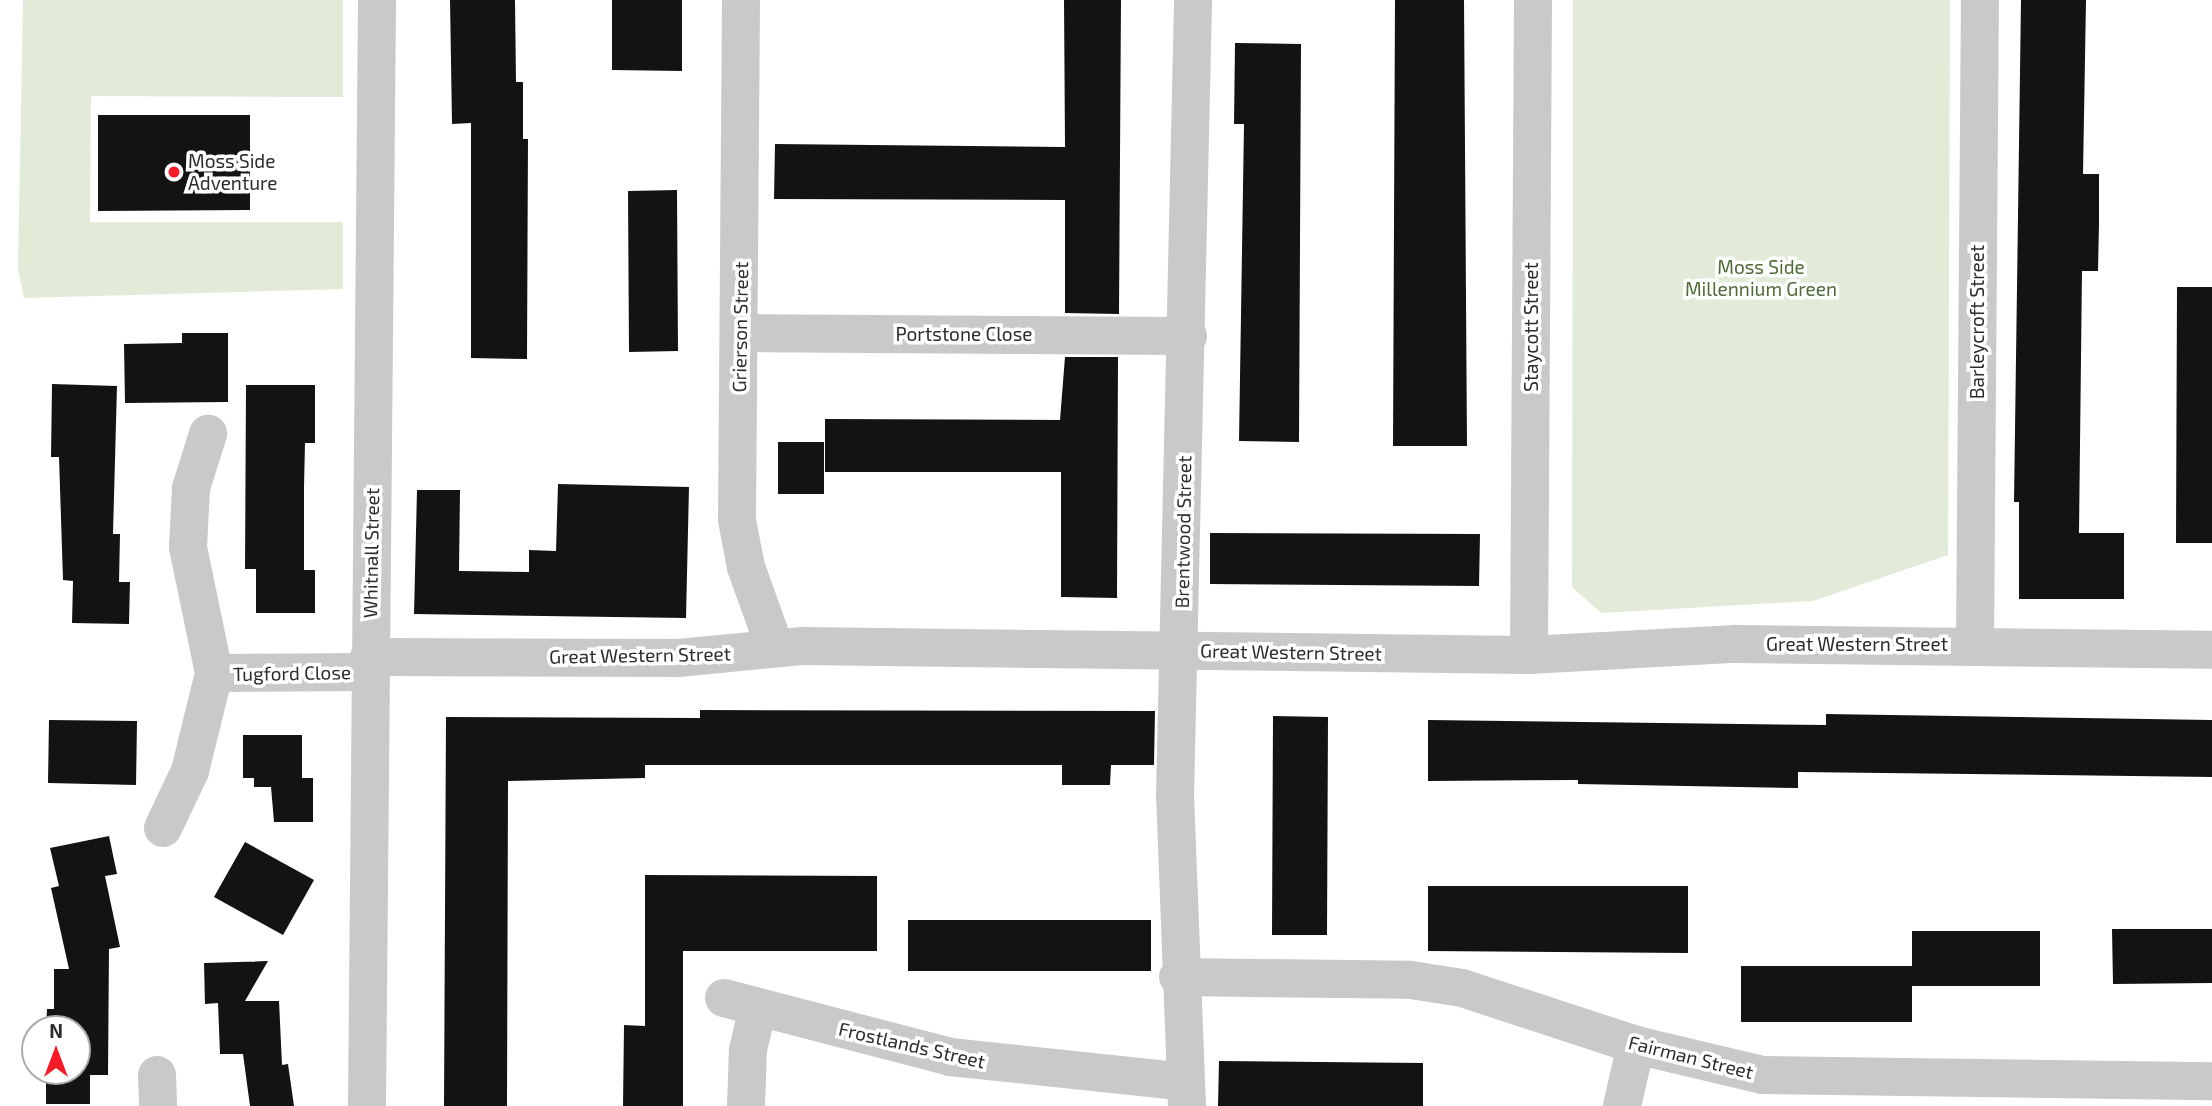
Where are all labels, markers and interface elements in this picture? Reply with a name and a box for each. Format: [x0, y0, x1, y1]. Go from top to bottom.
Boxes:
place label: Moss Side Adventure [188, 150, 278, 194]
marker: Moss Side Adventure [166, 164, 182, 180]
street label: Barleycroft Street [1966, 245, 1988, 399]
park label: Moss Side Millennium Green [1685, 256, 1837, 300]
street label: Grierson Street [727, 262, 753, 392]
street label: Staycott Street [1520, 262, 1542, 392]
street label: Portstone Close [895, 323, 1033, 345]
street label: Brentwood Street [1170, 455, 1196, 609]
street label: Whitnall Street [358, 487, 384, 619]
street label: Great Western Street [1766, 633, 1948, 655]
street label: Great Western Street [1200, 639, 1382, 665]
street label: Great Western Street [549, 642, 731, 668]
street label: Tugford Close [233, 661, 351, 685]
north arrow [21, 1015, 91, 1085]
street label: Frostlands Street [837, 1017, 987, 1073]
text: N [49, 1019, 63, 1042]
street label: Fairman Street [1626, 1030, 1756, 1084]

